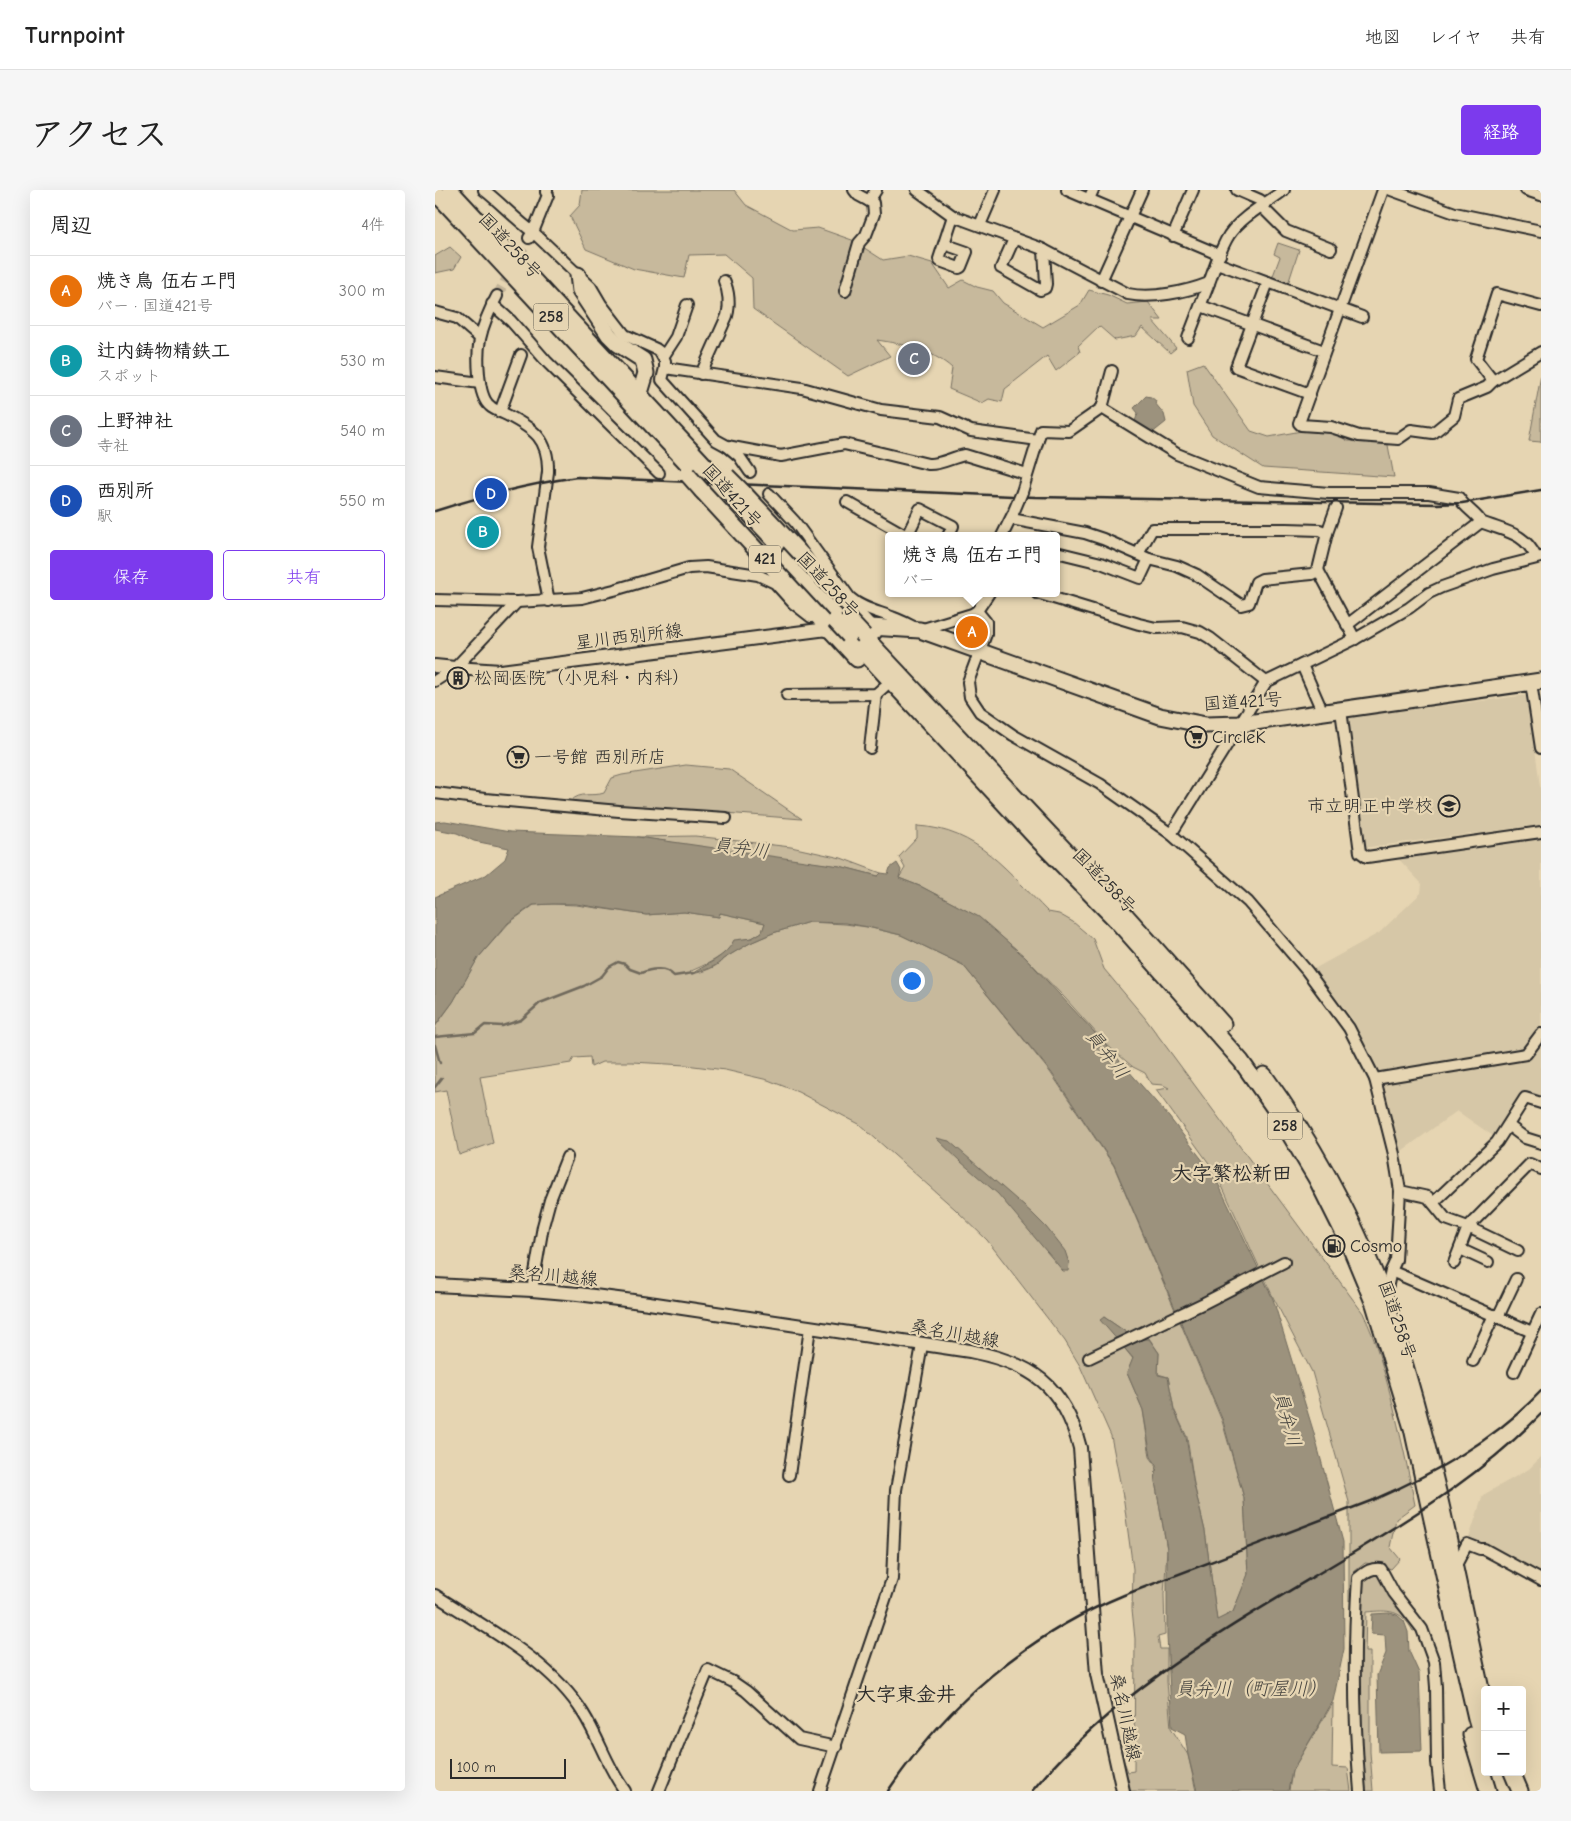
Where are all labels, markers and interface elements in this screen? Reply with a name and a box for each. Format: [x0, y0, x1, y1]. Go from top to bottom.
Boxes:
text: Turnpoint [25, 21, 124, 49]
text: 地図 [1365, 27, 1401, 48]
text: レイヤ [1429, 27, 1482, 48]
text: 共有 [1510, 27, 1546, 48]
button: 経路 [1461, 105, 1541, 155]
text: アクセス [30, 114, 168, 155]
street label: 国道258号 [474, 209, 546, 283]
text: 周辺 [50, 213, 92, 237]
text: 4件 [361, 216, 385, 234]
text: 焼き鳥 伍右エ門 [97, 270, 237, 292]
text: A [62, 282, 70, 300]
text: 300 m [339, 282, 385, 300]
text: バー · 国道421号 [97, 297, 213, 315]
road number: 258 [533, 304, 569, 330]
text: 辻内鋳物精鉄工 [97, 340, 230, 362]
pin: C [898, 340, 930, 378]
text: B [61, 352, 71, 370]
text: 530 m [340, 352, 385, 370]
text: スポット [97, 367, 161, 385]
text: 上野神社 [97, 410, 173, 432]
text: C [61, 422, 71, 440]
text: 540 m [340, 422, 385, 440]
text: 寺社 [97, 437, 129, 455]
street label: 国道421号 [698, 460, 766, 532]
pin: D [475, 475, 507, 513]
text: 西別所 [97, 480, 154, 502]
text: D [61, 492, 71, 510]
text: 550 m [339, 492, 385, 510]
text: 駅 [97, 507, 113, 525]
pin: B [467, 513, 499, 551]
popup [885, 532, 1060, 597]
text: 焼き鳥 伍右エ門 [903, 544, 1042, 566]
road number: 421 [749, 546, 781, 572]
street label: 国道258号 [792, 548, 864, 622]
button: 保存 [50, 550, 213, 600]
button: 共有 [223, 550, 385, 600]
text: バー [903, 571, 935, 589]
pin: A [956, 613, 988, 651]
street label: 星川西別所線 [574, 620, 684, 654]
building icon: 松岡医院（小児科・内科） [446, 666, 470, 690]
place label: 松岡医院（小児科・内科） [474, 668, 690, 689]
street label: 国道421号 [1203, 689, 1283, 715]
supermarket icon: CircleK [1184, 725, 1208, 749]
place label: CircleK [1212, 727, 1265, 748]
supermarket icon: 一号館 西別所店 [506, 745, 530, 769]
place label: 一号館 西別所店 [534, 747, 666, 768]
school or university icon: 市立明正中学校 [1437, 794, 1461, 818]
place label: 市立明正中学校 [1307, 796, 1433, 817]
water label: 員弁川 [711, 833, 771, 863]
street label: 国道258号 [1068, 844, 1140, 918]
your location [899, 968, 925, 994]
water label: 員弁川 [1081, 1025, 1133, 1083]
road number: 258 [1267, 1112, 1303, 1139]
district label: 大字繁松新田 [1172, 1162, 1292, 1185]
fuel station icon: Cosmo [1322, 1234, 1346, 1258]
place label: Cosmo [1350, 1236, 1402, 1257]
street label: 桑名川越線 [507, 1262, 599, 1290]
street label: 国道258号 [1374, 1278, 1420, 1362]
street label: 桑名川越線 [909, 1316, 1001, 1352]
water label: 員弁川 [1269, 1389, 1305, 1449]
street label: 桑名川越線 [1105, 1671, 1145, 1763]
water label: 員弁川（町屋川） [1175, 1678, 1327, 1700]
district label: 大字東金井 [856, 1683, 956, 1706]
map controls [1481, 1686, 1526, 1776]
button: + [1481, 1686, 1526, 1731]
button: − [1481, 1731, 1526, 1776]
scale bar [450, 1756, 566, 1779]
text: 100 m [457, 1759, 496, 1776]

